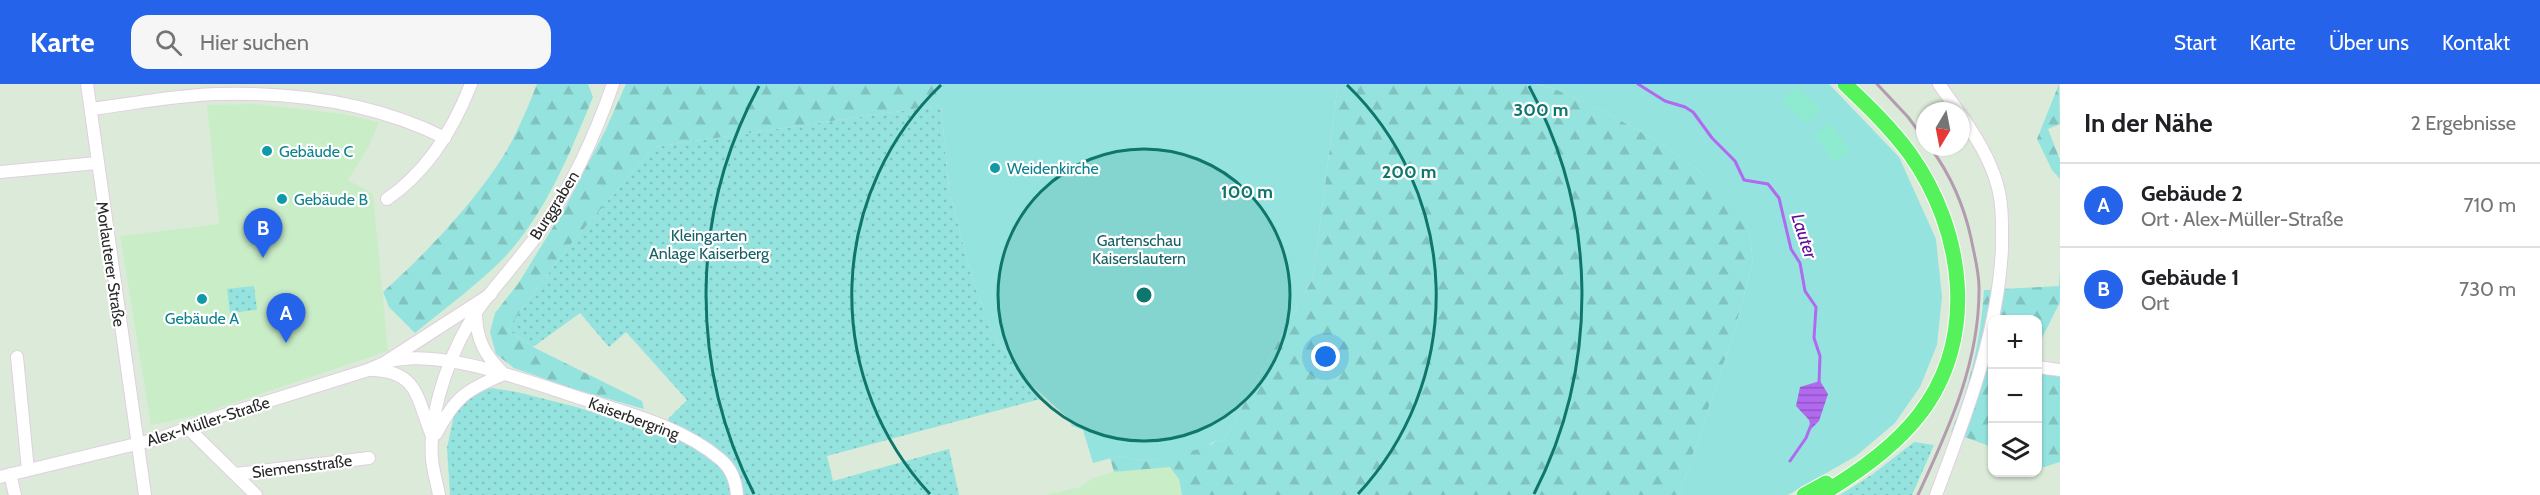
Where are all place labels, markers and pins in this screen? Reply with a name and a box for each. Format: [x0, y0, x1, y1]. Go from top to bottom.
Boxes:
place label: Gebäude C [279, 142, 353, 161]
marker: Gebäude C [260, 144, 274, 158]
place label: Weidenkirche [1007, 159, 1099, 178]
marker: Weidenkirche [988, 161, 1002, 175]
place label: Gebäude B [294, 190, 368, 209]
marker: Gebäude B [275, 192, 289, 206]
pin: B [244, 208, 282, 258]
centre of rings [1134, 285, 1154, 305]
marker: Gebäude A [195, 292, 209, 306]
pin: A [266, 294, 306, 343]
place label: Gebäude A [165, 309, 239, 328]

